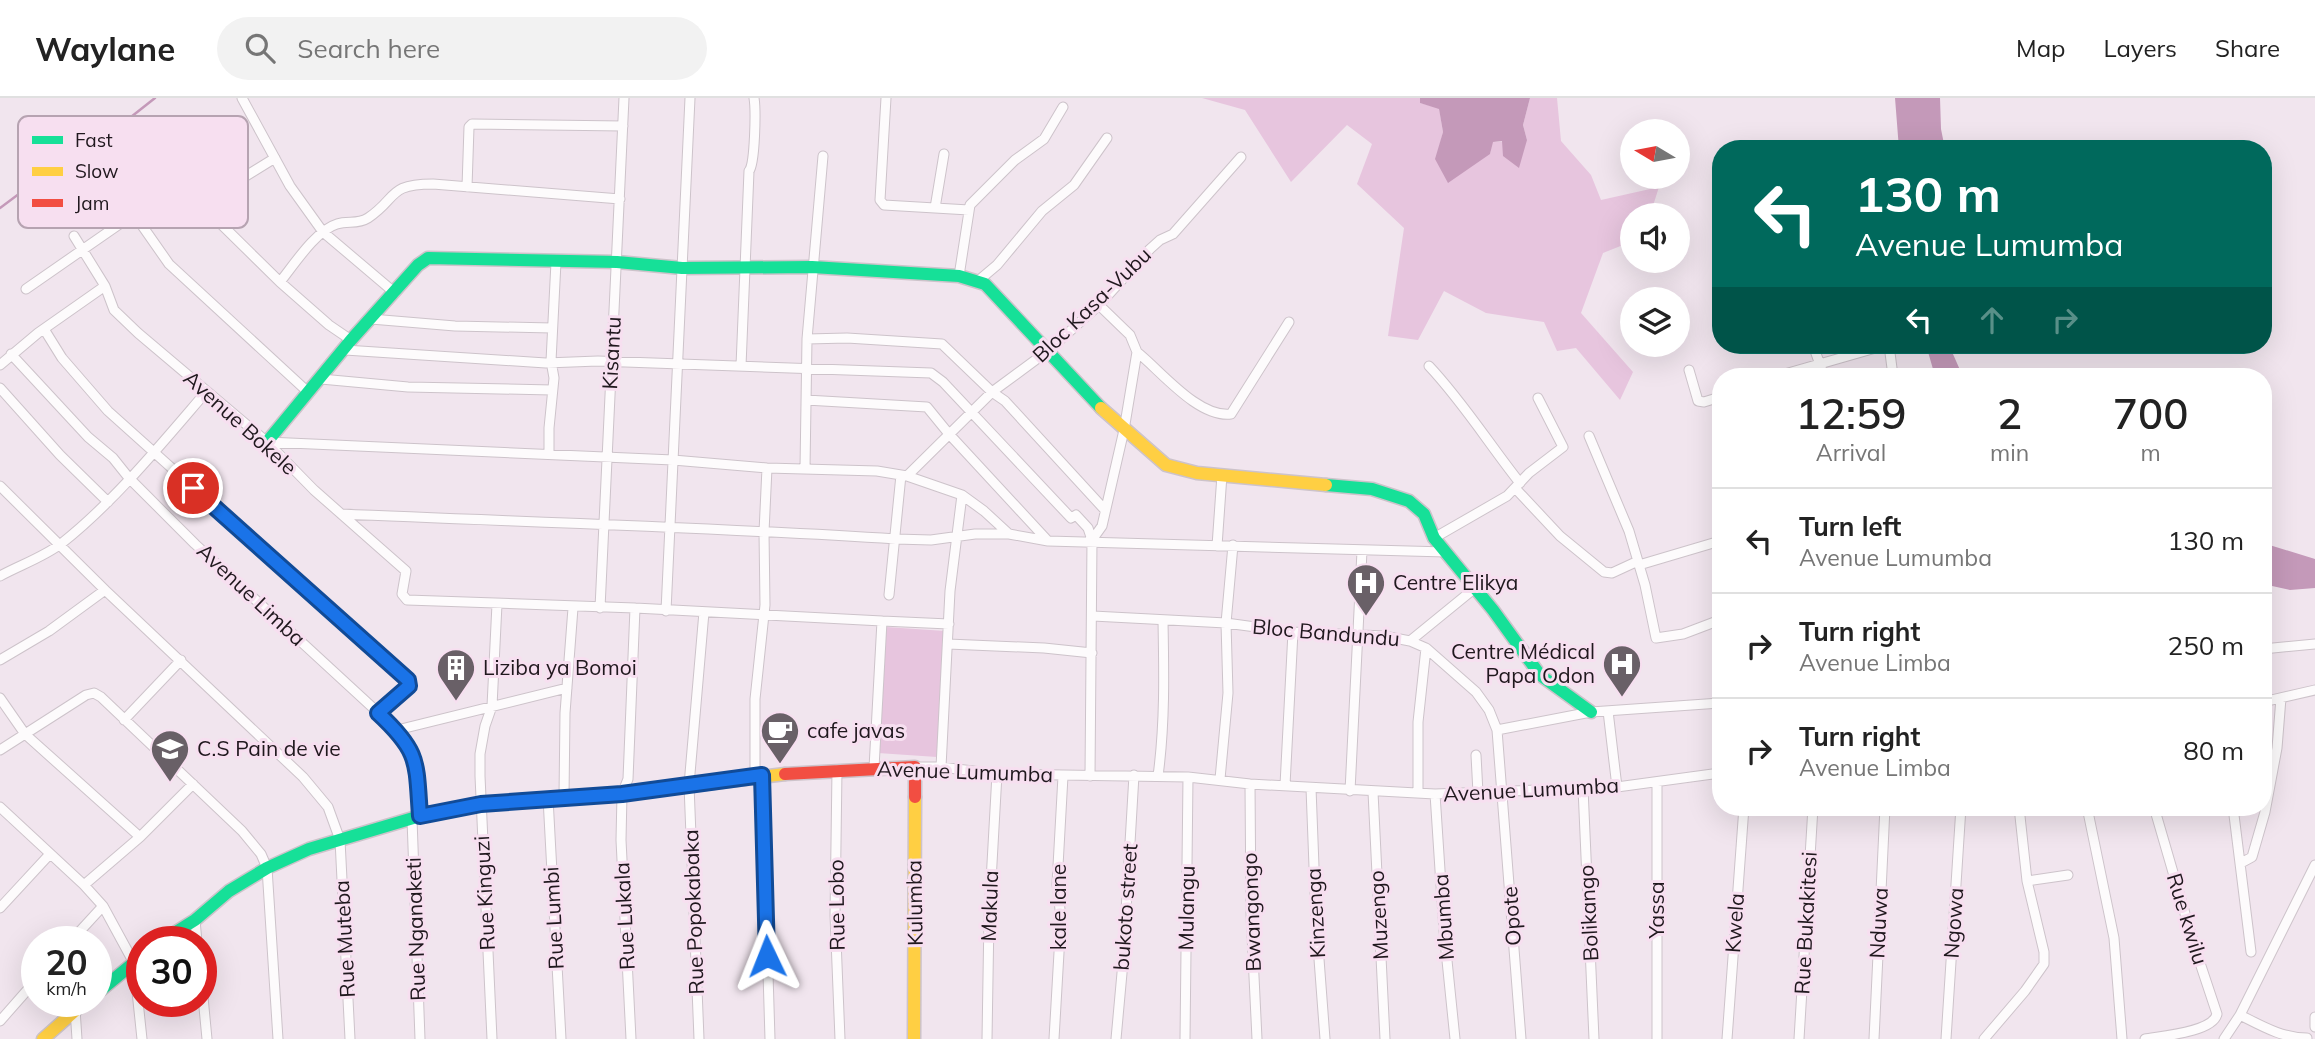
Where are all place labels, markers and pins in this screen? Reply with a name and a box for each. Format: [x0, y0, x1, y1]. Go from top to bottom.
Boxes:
pin [163, 458, 223, 518]
hospital icon: Centre Elikya [1345, 562, 1387, 617]
place label: Centre Elikya [1393, 569, 1518, 595]
place label: Centre Médical Papa Odon [1451, 638, 1595, 688]
hospital icon: Centre Médical Papa Odon [1601, 643, 1643, 698]
building icon: Liziba ya Bomoi [435, 647, 477, 702]
place label: Liziba ya Bomoi [483, 654, 637, 680]
cafe icon: cafe javas [759, 710, 801, 765]
place label: cafe javas [807, 717, 905, 743]
school or university icon: C.S Pain de vie [149, 728, 191, 783]
place label: C.S Pain de vie [197, 735, 341, 761]

